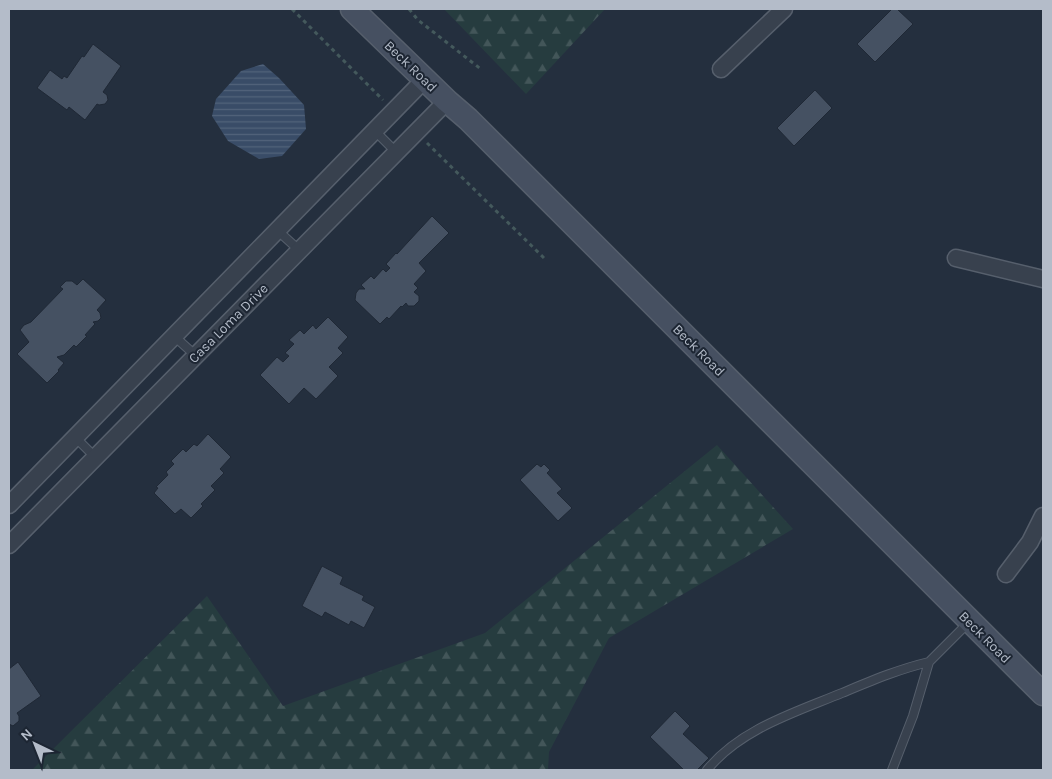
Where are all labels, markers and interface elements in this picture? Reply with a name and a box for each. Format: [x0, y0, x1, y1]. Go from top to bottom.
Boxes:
street label: Beck Road [381, 37, 440, 96]
street label: Casa Loma Drive [185, 280, 272, 367]
street label: Beck Road [669, 321, 728, 380]
street label: Beck Road [955, 608, 1014, 667]
north arrow [10, 719, 60, 769]
text: N [17, 725, 36, 745]

